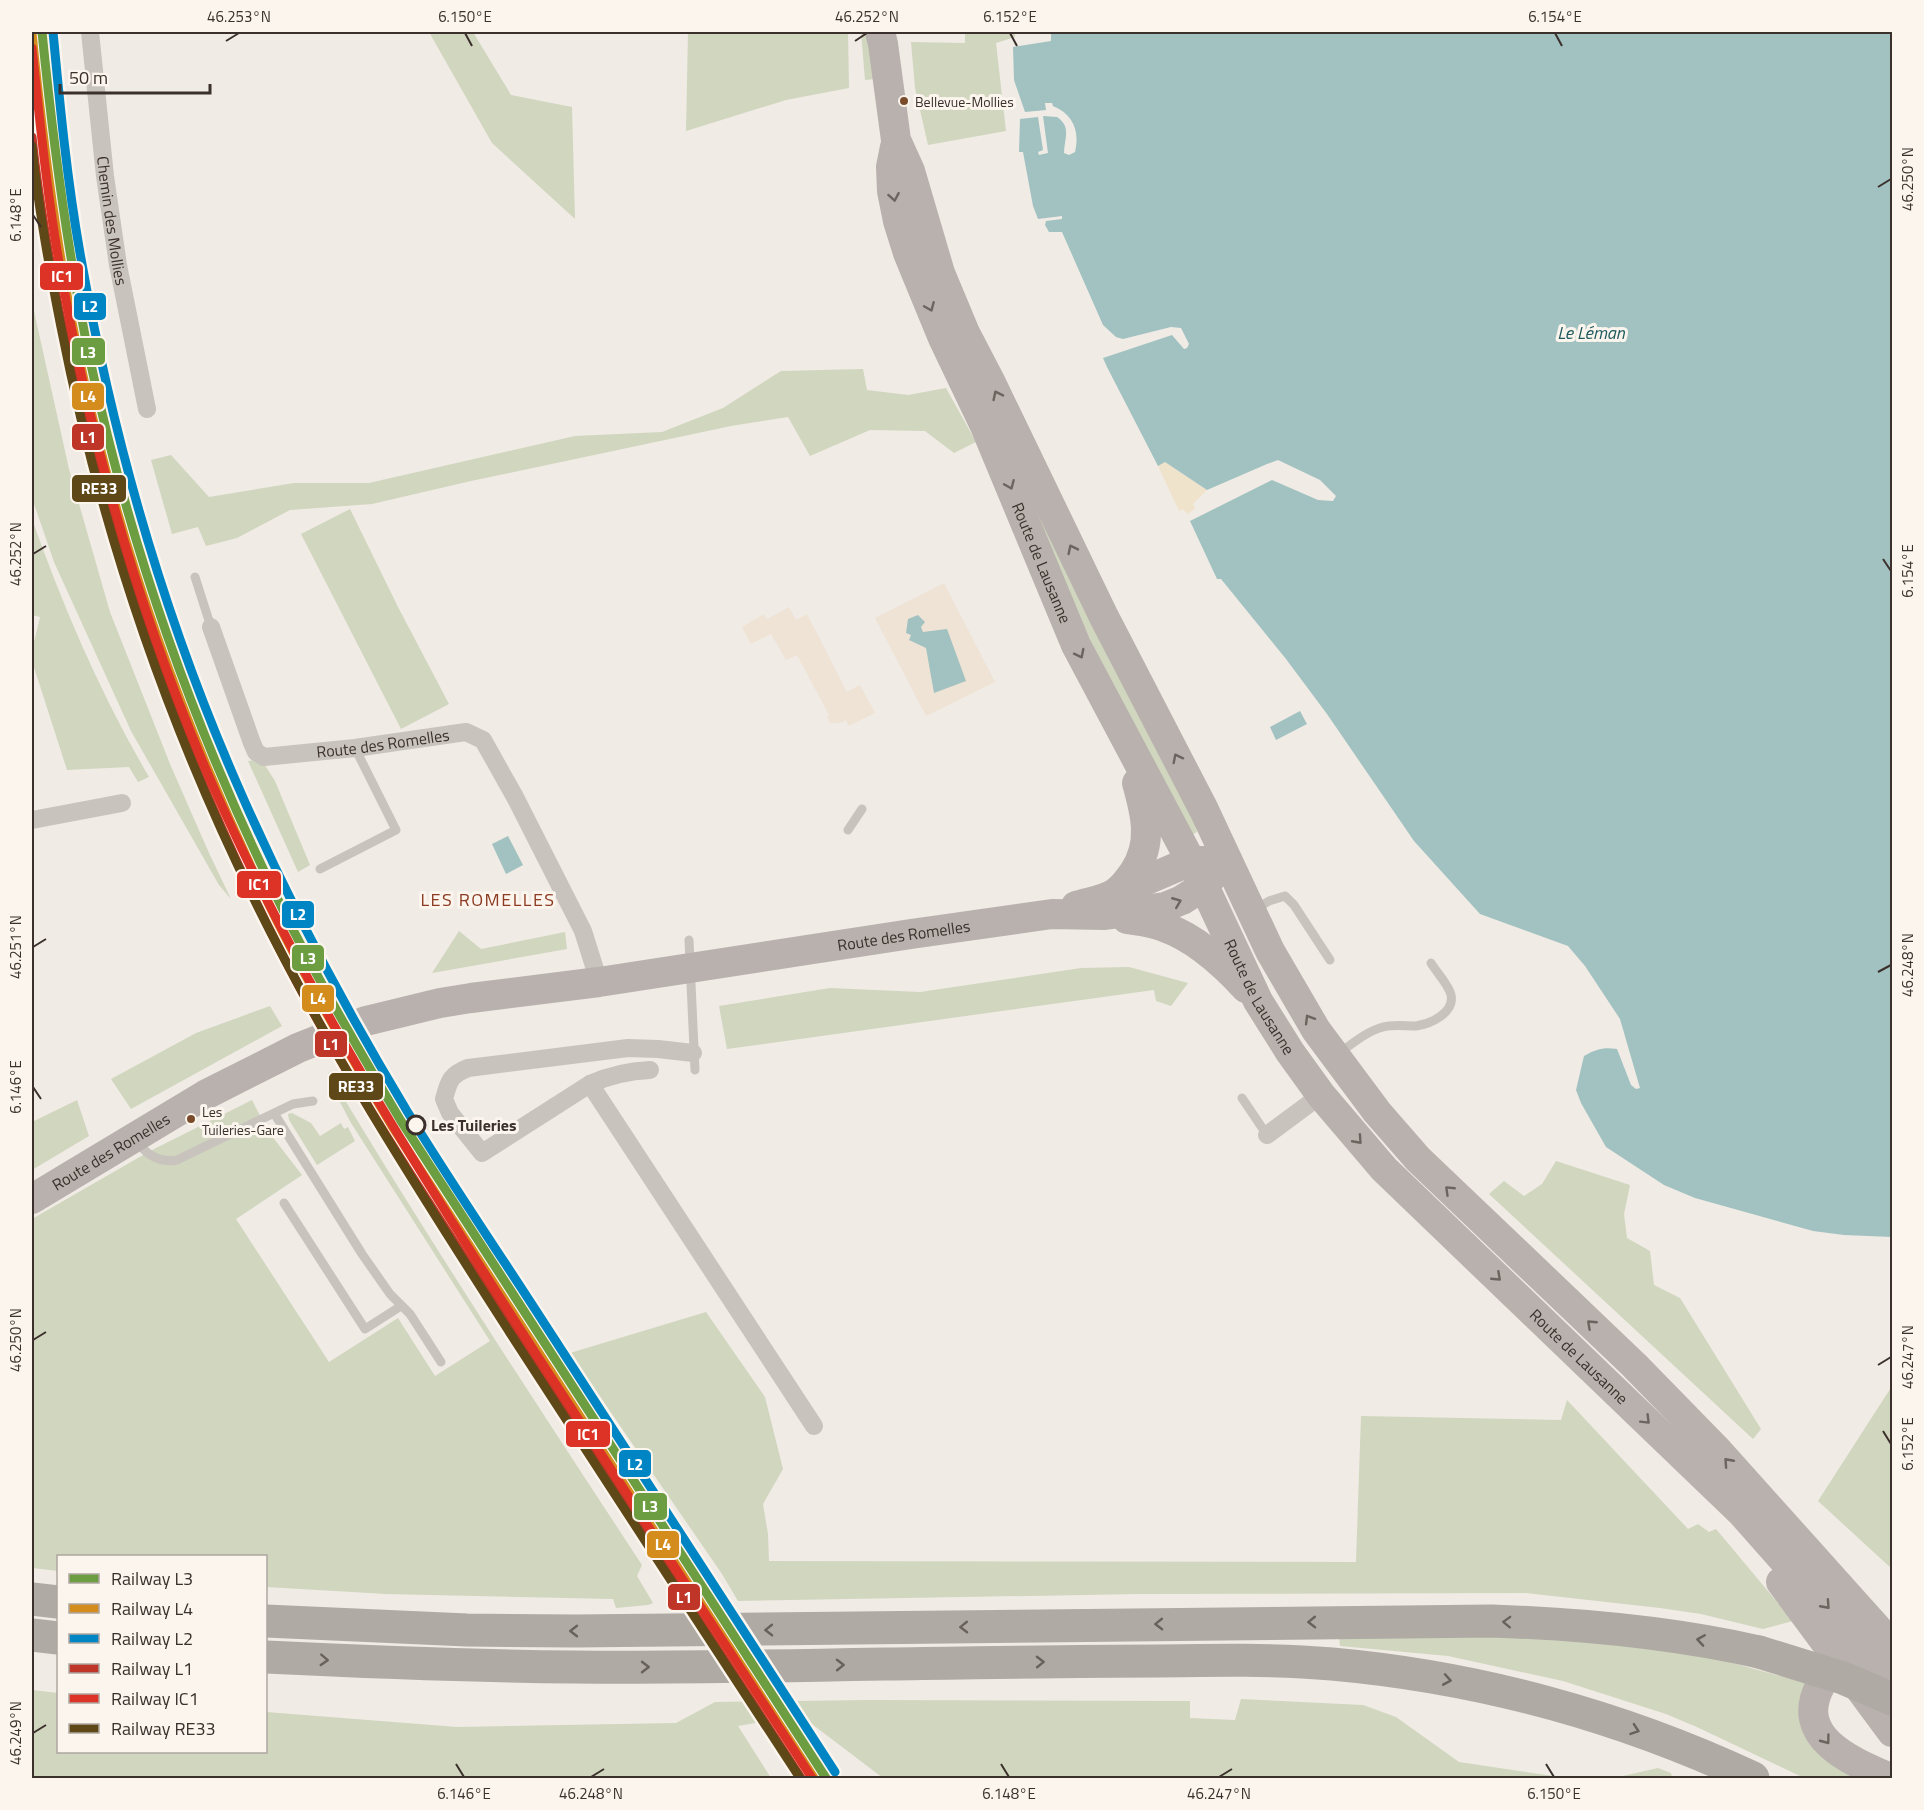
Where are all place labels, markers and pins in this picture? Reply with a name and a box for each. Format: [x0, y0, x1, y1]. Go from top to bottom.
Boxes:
place label: Bellevue-Mollies [915, 91, 1014, 112]
marker: Bellevue-Mollies [898, 95, 910, 107]
place label: Les Tuileries-Gare [202, 1101, 284, 1140]
marker: Les Tuileries-Gare [185, 1113, 197, 1125]
place label: Les Tuileries [431, 1113, 517, 1137]
marker: Les Tuileries [406, 1115, 426, 1135]

